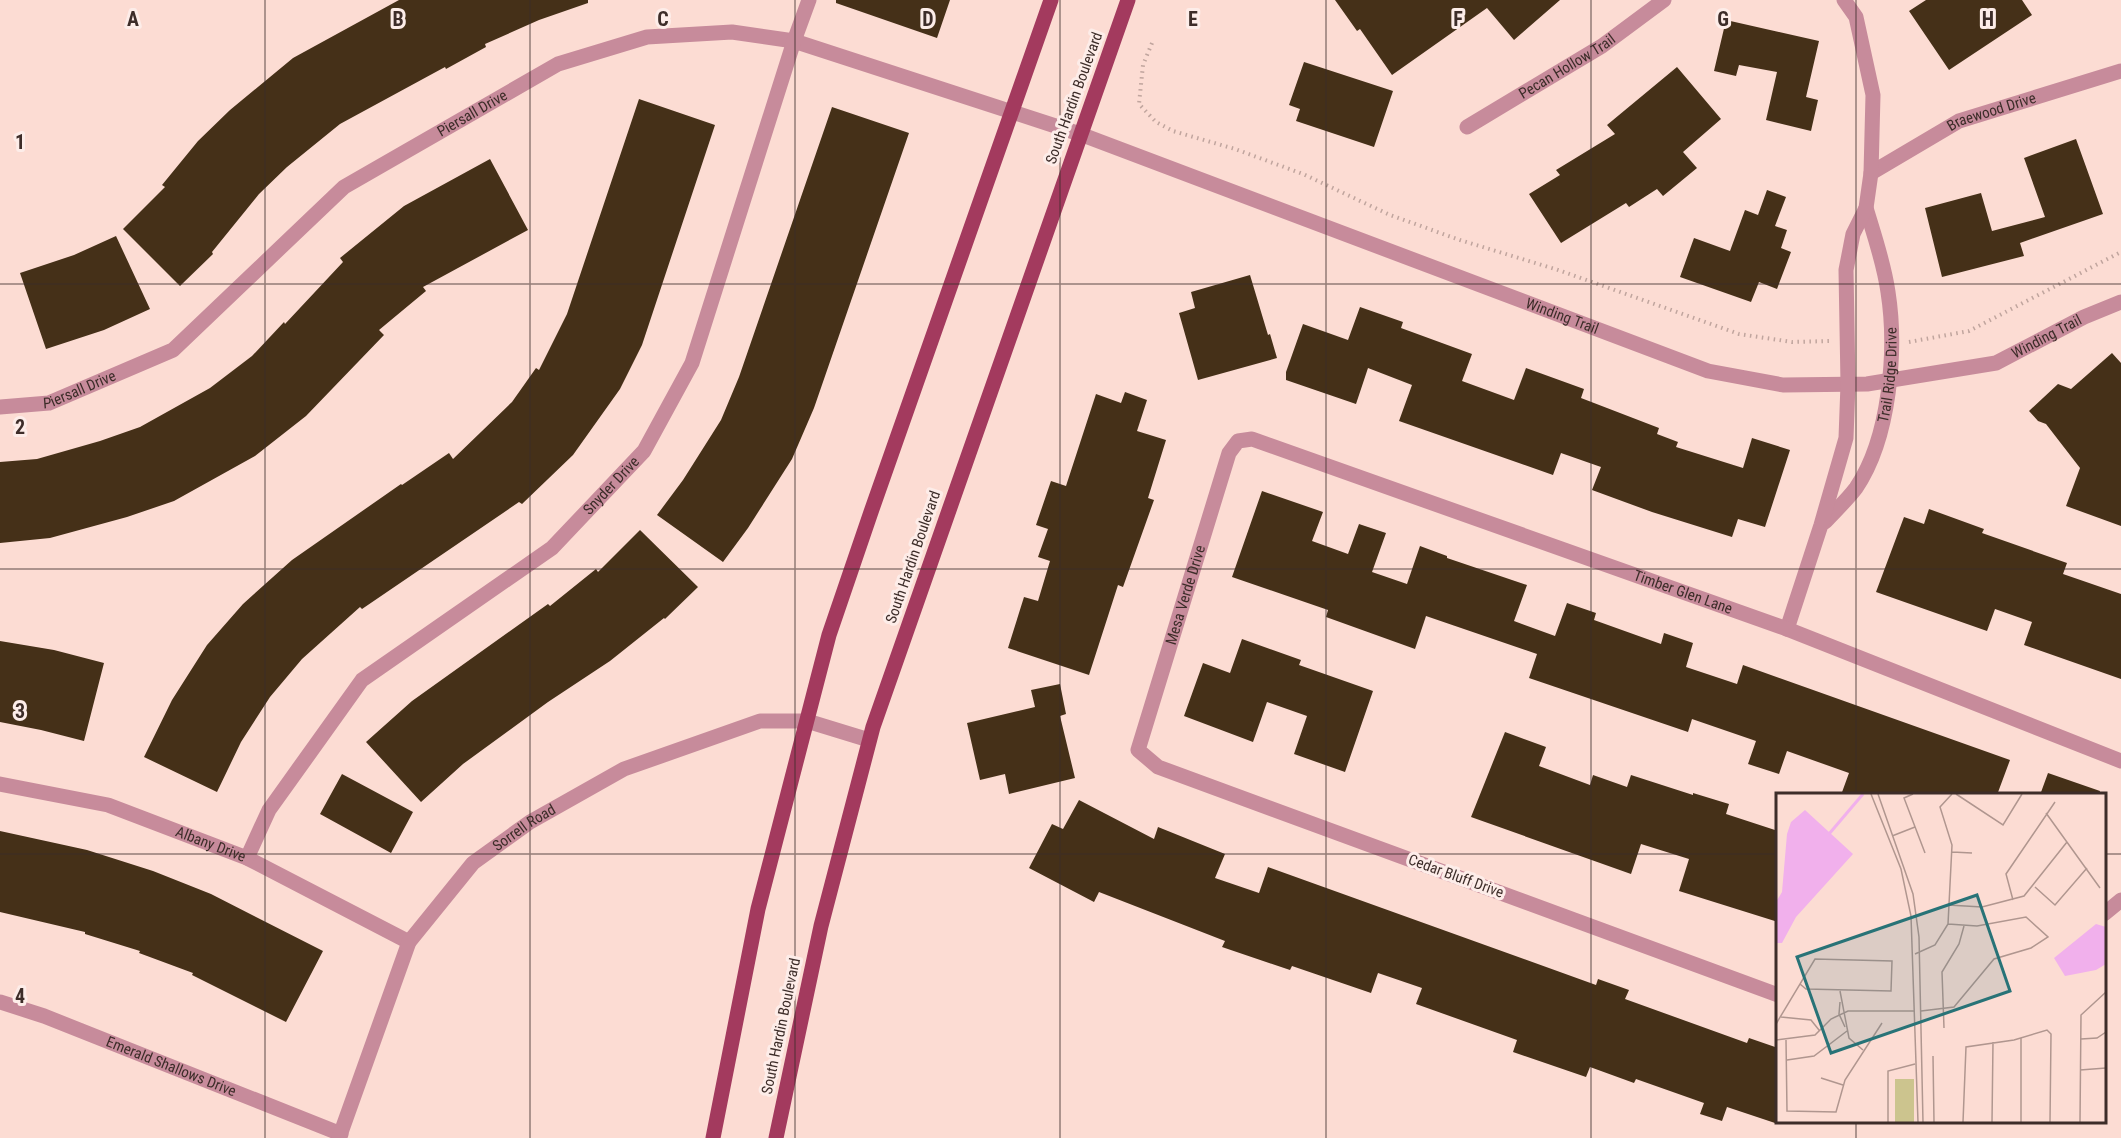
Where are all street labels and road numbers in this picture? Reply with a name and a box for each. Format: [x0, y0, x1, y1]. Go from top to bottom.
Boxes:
street label: South Hardin Boulevard [1042, 30, 1106, 166]
street label: Pecan Hollow Trail [1516, 30, 1619, 103]
street label: Piersall Drive [434, 86, 510, 141]
street label: Braewood Drive [1944, 89, 2038, 135]
street label: Winding Trail [1523, 294, 1601, 338]
street label: Winding Trail [2009, 311, 2085, 362]
street label: Trail Ridge Drive [1874, 327, 1901, 424]
street label: Piersall Drive [42, 367, 118, 412]
street label: Snyder Drive [579, 453, 643, 519]
street label: South Hardin Boulevard [882, 488, 944, 626]
street label: Mesa Verde Drive [1162, 543, 1209, 647]
street label: Timber Glen Lane [1631, 566, 1735, 618]
street label: Sorrell Road [489, 800, 559, 855]
street label: Albany Drive [173, 823, 248, 866]
street label: Cedar Bluff Drive [1406, 850, 1506, 902]
street label: South Hardin Boulevard [758, 956, 804, 1096]
street label: Emerald Shallows Drive [104, 1033, 239, 1100]

